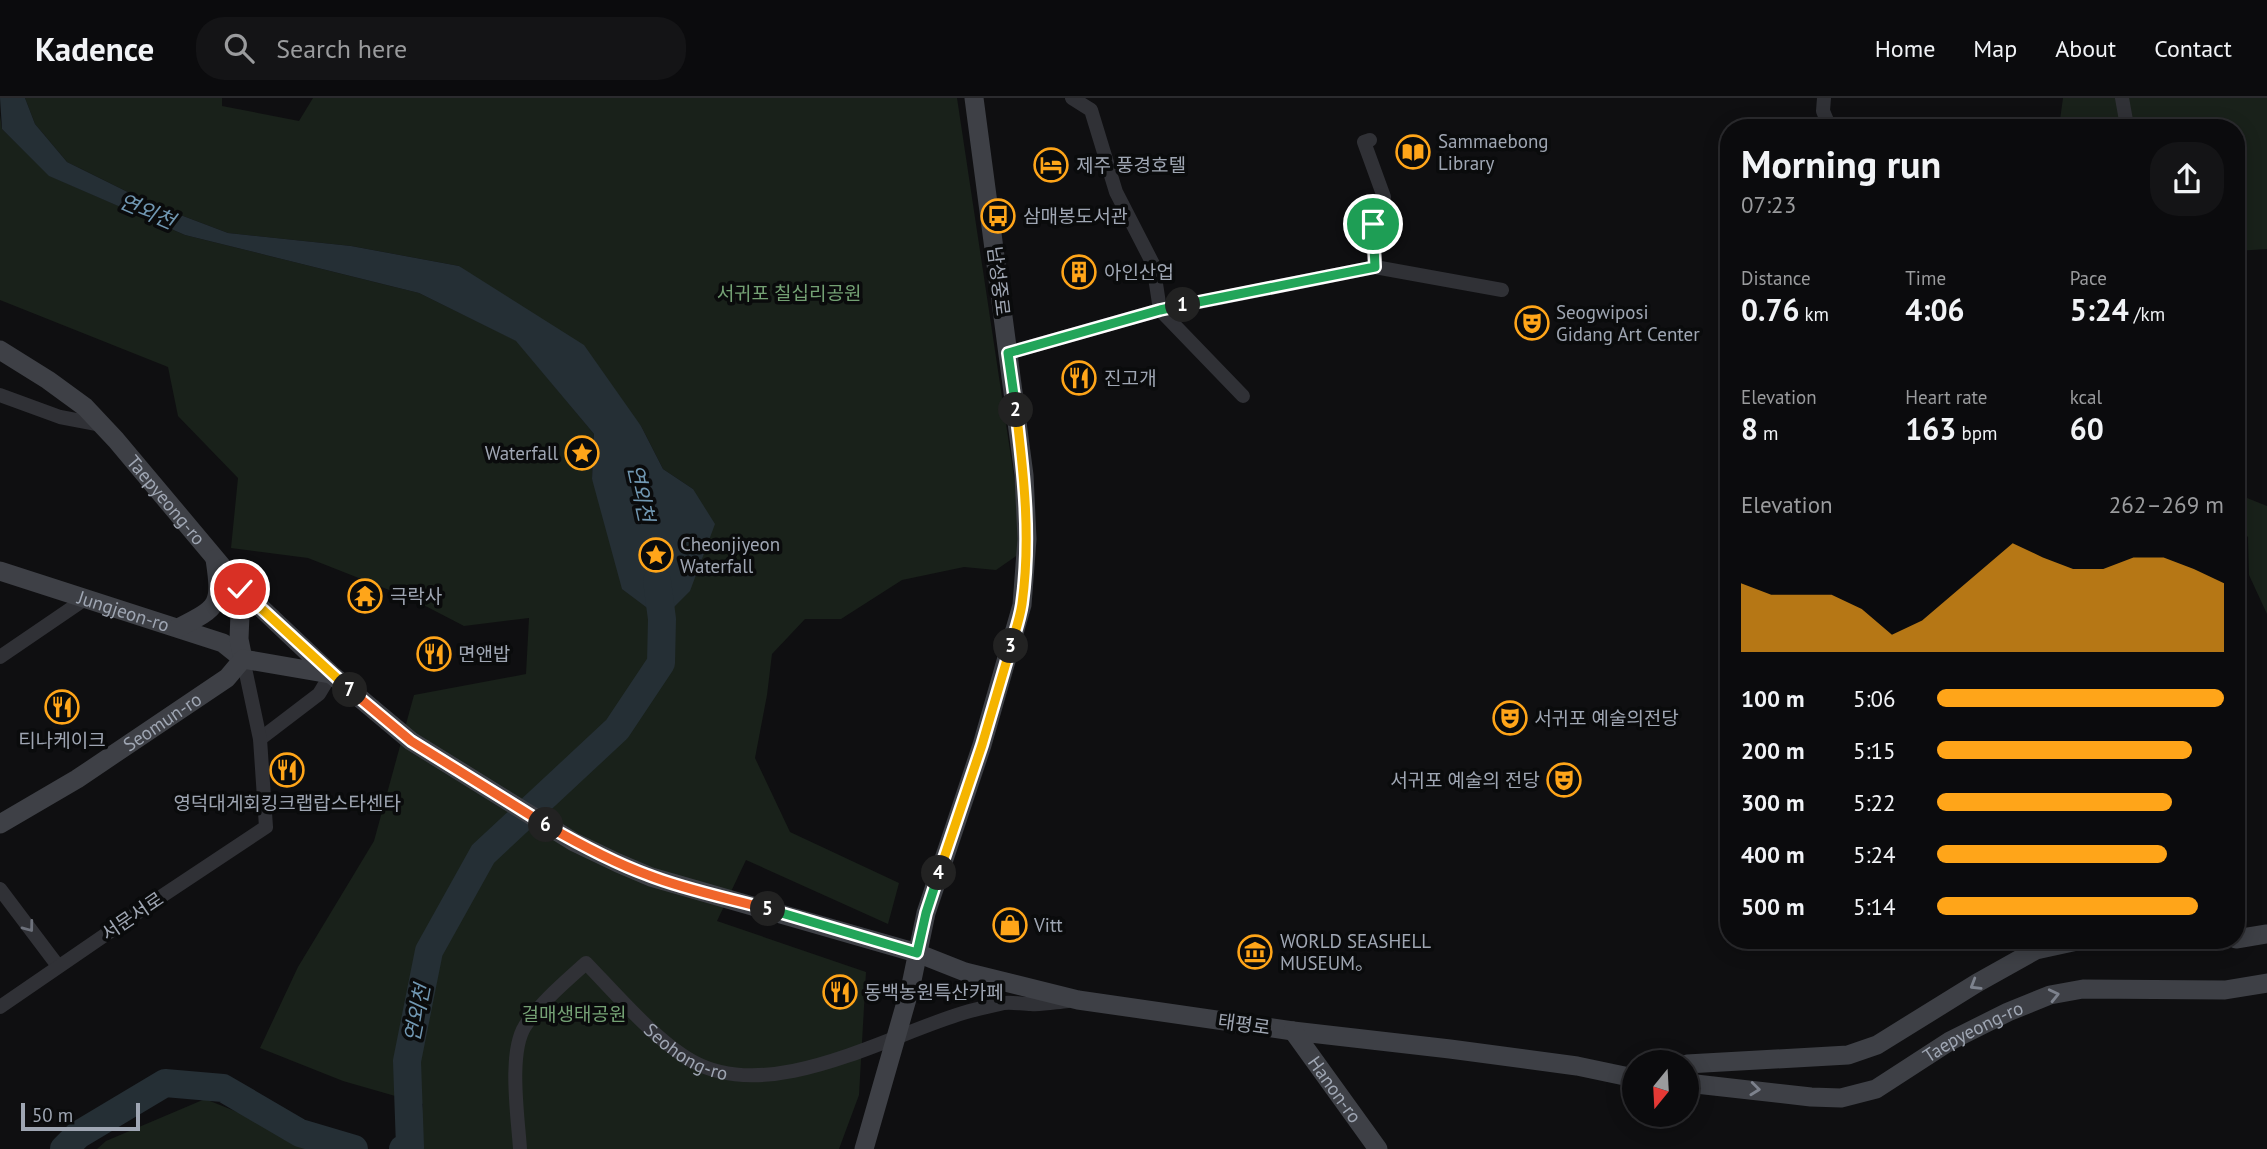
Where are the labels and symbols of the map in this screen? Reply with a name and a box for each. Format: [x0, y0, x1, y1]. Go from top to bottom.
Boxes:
place label: Sammaebong Library [1438, 129, 1549, 175]
library icon: Sammaebong Library [1394, 133, 1432, 171]
hotel icon: 제주 풍경호텔 [1032, 146, 1070, 184]
place label: 제주 풍경호텔 [1076, 153, 1186, 177]
water label: 연외천 [115, 187, 181, 236]
pin [1343, 194, 1403, 254]
bus stop icon: 삼매봉도서관 [979, 197, 1017, 235]
place label: 삼매봉도서관 [1023, 204, 1128, 228]
street label: 남성중로 [983, 245, 1015, 317]
building icon: 아인산업 [1060, 253, 1098, 291]
place label: 아인산업 [1104, 260, 1174, 284]
park label: 서귀포 칠십리공원 [717, 281, 861, 305]
pin: 1 [1166, 288, 1200, 322]
place label: Seogwiposi Gidang Art Center [1556, 300, 1700, 346]
theatre icon: Seogwiposi Gidang Art Center [1513, 304, 1551, 342]
restaurant icon: 진고개 [1060, 359, 1098, 397]
place label: 진고개 [1104, 366, 1156, 390]
pin: 2 [998, 392, 1034, 428]
place icon: Waterfall [563, 434, 601, 472]
place label: Waterfall [485, 441, 558, 465]
street label: Taepyeong-ro [122, 450, 211, 550]
water label: 연외천 [622, 462, 661, 527]
place label: Cheonjiyeon Waterfall [680, 532, 780, 578]
place icon: Cheonjiyeon Waterfall [637, 536, 675, 574]
pin [210, 559, 270, 619]
temple icon: 극락사 [346, 577, 384, 615]
place label: 극락사 [390, 584, 442, 608]
street label: Jungjeon-ro [74, 585, 173, 637]
pin: 3 [993, 628, 1028, 664]
restaurant icon: 면앤밥 [415, 635, 453, 673]
place label: 면앤밥 [458, 642, 510, 666]
pin: 7 [332, 672, 368, 708]
street label: Seomun-ro [119, 687, 206, 756]
restaurant icon: 티나케이크 [43, 688, 81, 726]
theatre icon: 서귀포 예술의전당 [1491, 699, 1529, 737]
place label: 서귀포 예술의전당 [1534, 706, 1679, 730]
place label: 티나케이크 [18, 728, 106, 752]
restaurant icon: 영덕대게회킹크랩랍스타센타 [268, 751, 306, 789]
theatre icon: 서귀포 예술의 전당 [1545, 761, 1583, 799]
place label: 서귀포 예술의 전당 [1390, 768, 1540, 792]
place label: 영덕대게회킹크랩랍스타센타 [173, 791, 401, 815]
pin: 6 [528, 808, 564, 842]
pin: 4 [922, 856, 956, 890]
street label: 서문서로 [96, 887, 168, 945]
pin: 5 [750, 892, 786, 926]
shop icon: Vitt [991, 906, 1029, 944]
place label: Vitt [1033, 913, 1063, 937]
one-way arrow [21, 919, 34, 932]
place label: WORLD SEASHELL MUSEUM。 [1280, 929, 1431, 975]
museum icon: WORLD SEASHELL MUSEUM。 [1236, 933, 1274, 971]
restaurant icon: 동백농원특산카페 [821, 973, 859, 1011]
one-way arrow [1969, 977, 1982, 990]
water label: 연외천 [398, 979, 436, 1044]
place label: 동백농원특산카페 [864, 980, 1004, 1004]
one-way arrow [2048, 989, 2060, 1003]
street label: Taepyeong-ro [1918, 995, 2026, 1068]
park label: 걸매생태공원 [522, 1002, 626, 1026]
street label: 태평로 [1216, 1008, 1272, 1040]
street label: Seohong-ro [639, 1018, 730, 1085]
north arrow [1622, 1050, 1699, 1127]
street label: Hanon-ro [1303, 1051, 1367, 1128]
one-way arrow [1749, 1082, 1761, 1097]
scale bar [21, 1100, 140, 1132]

